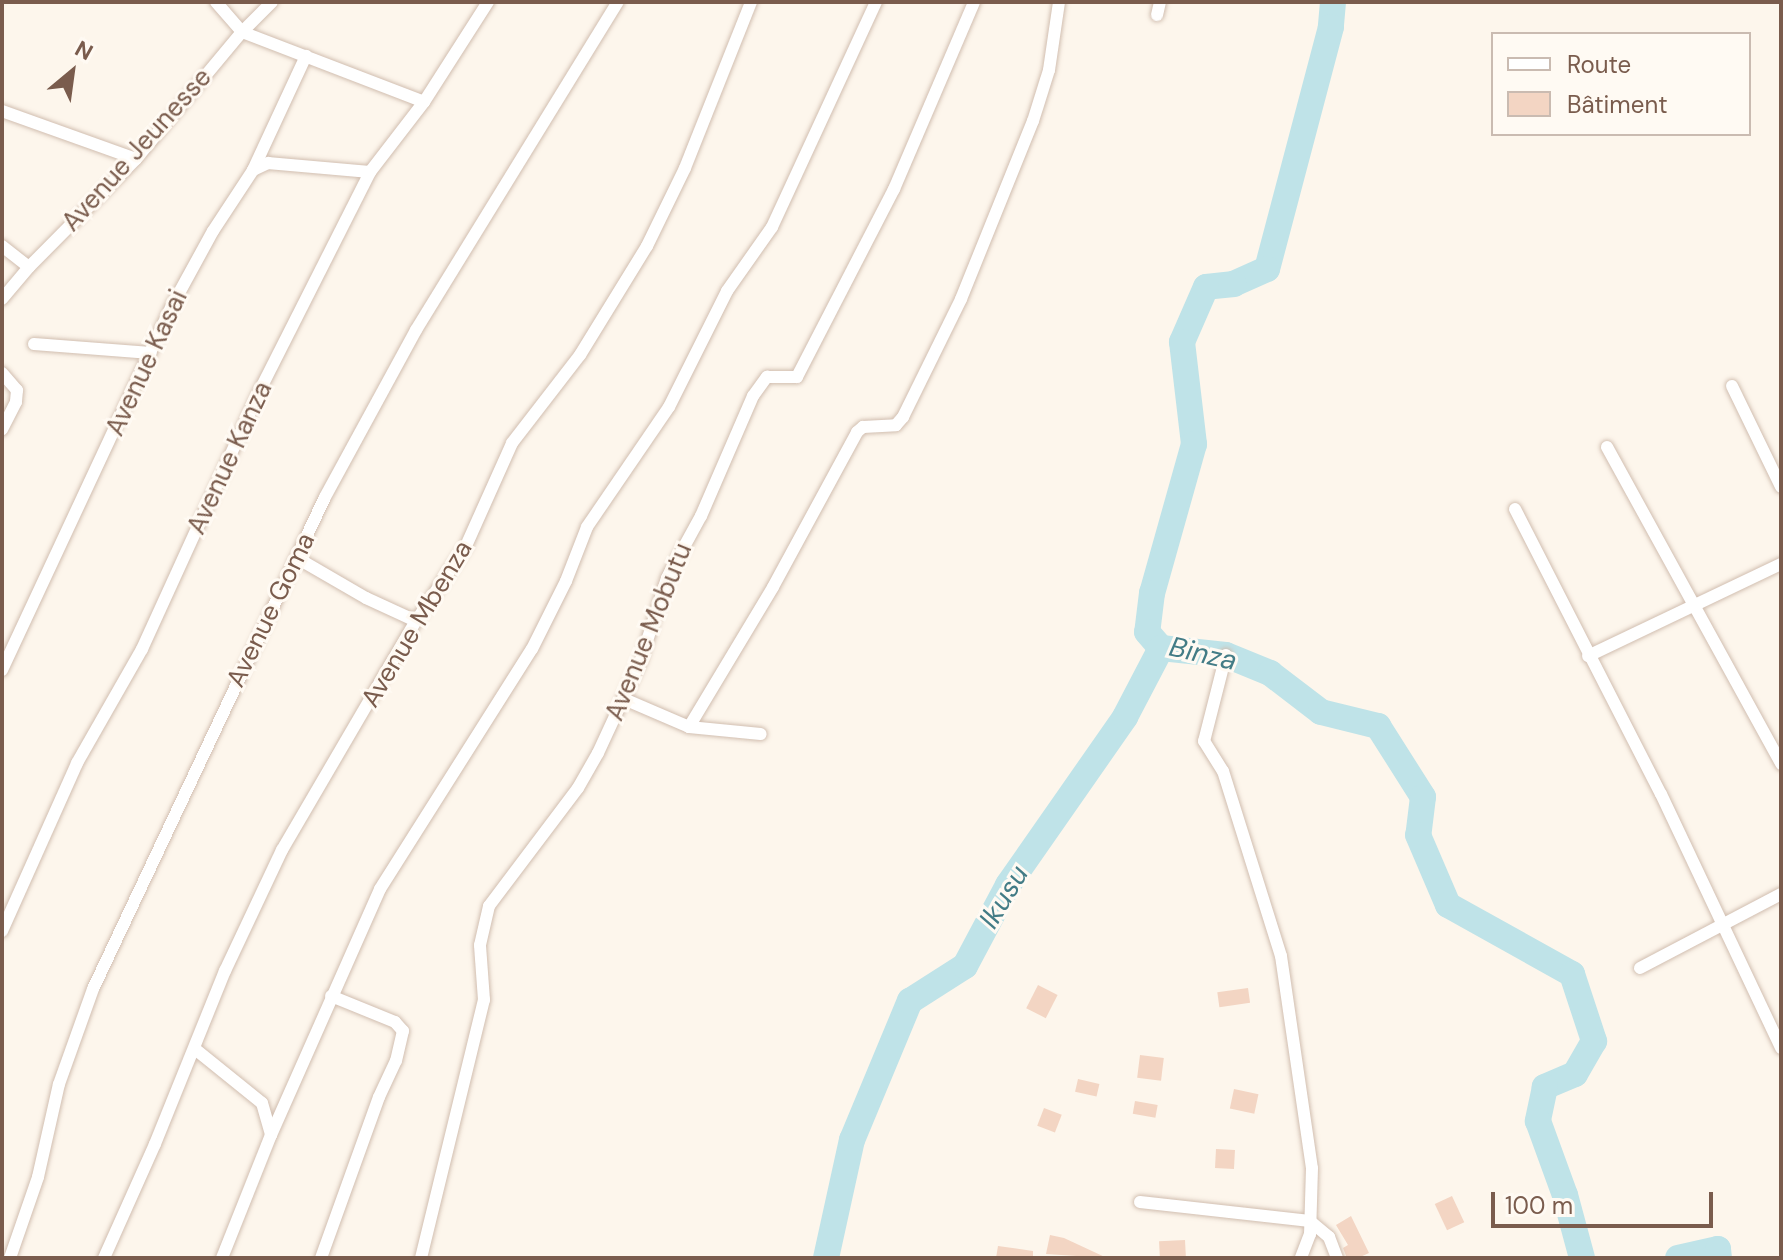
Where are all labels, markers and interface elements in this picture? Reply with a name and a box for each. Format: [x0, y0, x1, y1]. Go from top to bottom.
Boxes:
north arrow [32, 32, 112, 112]
legend [1491, 32, 1751, 136]
text: N [70, 34, 98, 67]
text: Route [1567, 49, 1631, 80]
street label: Avenue Jeunesse [56, 62, 218, 238]
text: Bâtiment [1567, 89, 1668, 120]
street label: Avenue Kasai [100, 285, 194, 441]
street label: Avenue Kanza [181, 377, 279, 539]
street label: Avenue Goma [220, 528, 322, 692]
street label: Avenue Mbenza [355, 535, 479, 713]
street label: Avenue Mobutu [599, 539, 699, 725]
water label: Binza [1166, 630, 1240, 678]
water label: Ikusu [972, 860, 1036, 934]
scale bar [1495, 1176, 1717, 1226]
text: 100 m [1505, 1190, 1573, 1221]

